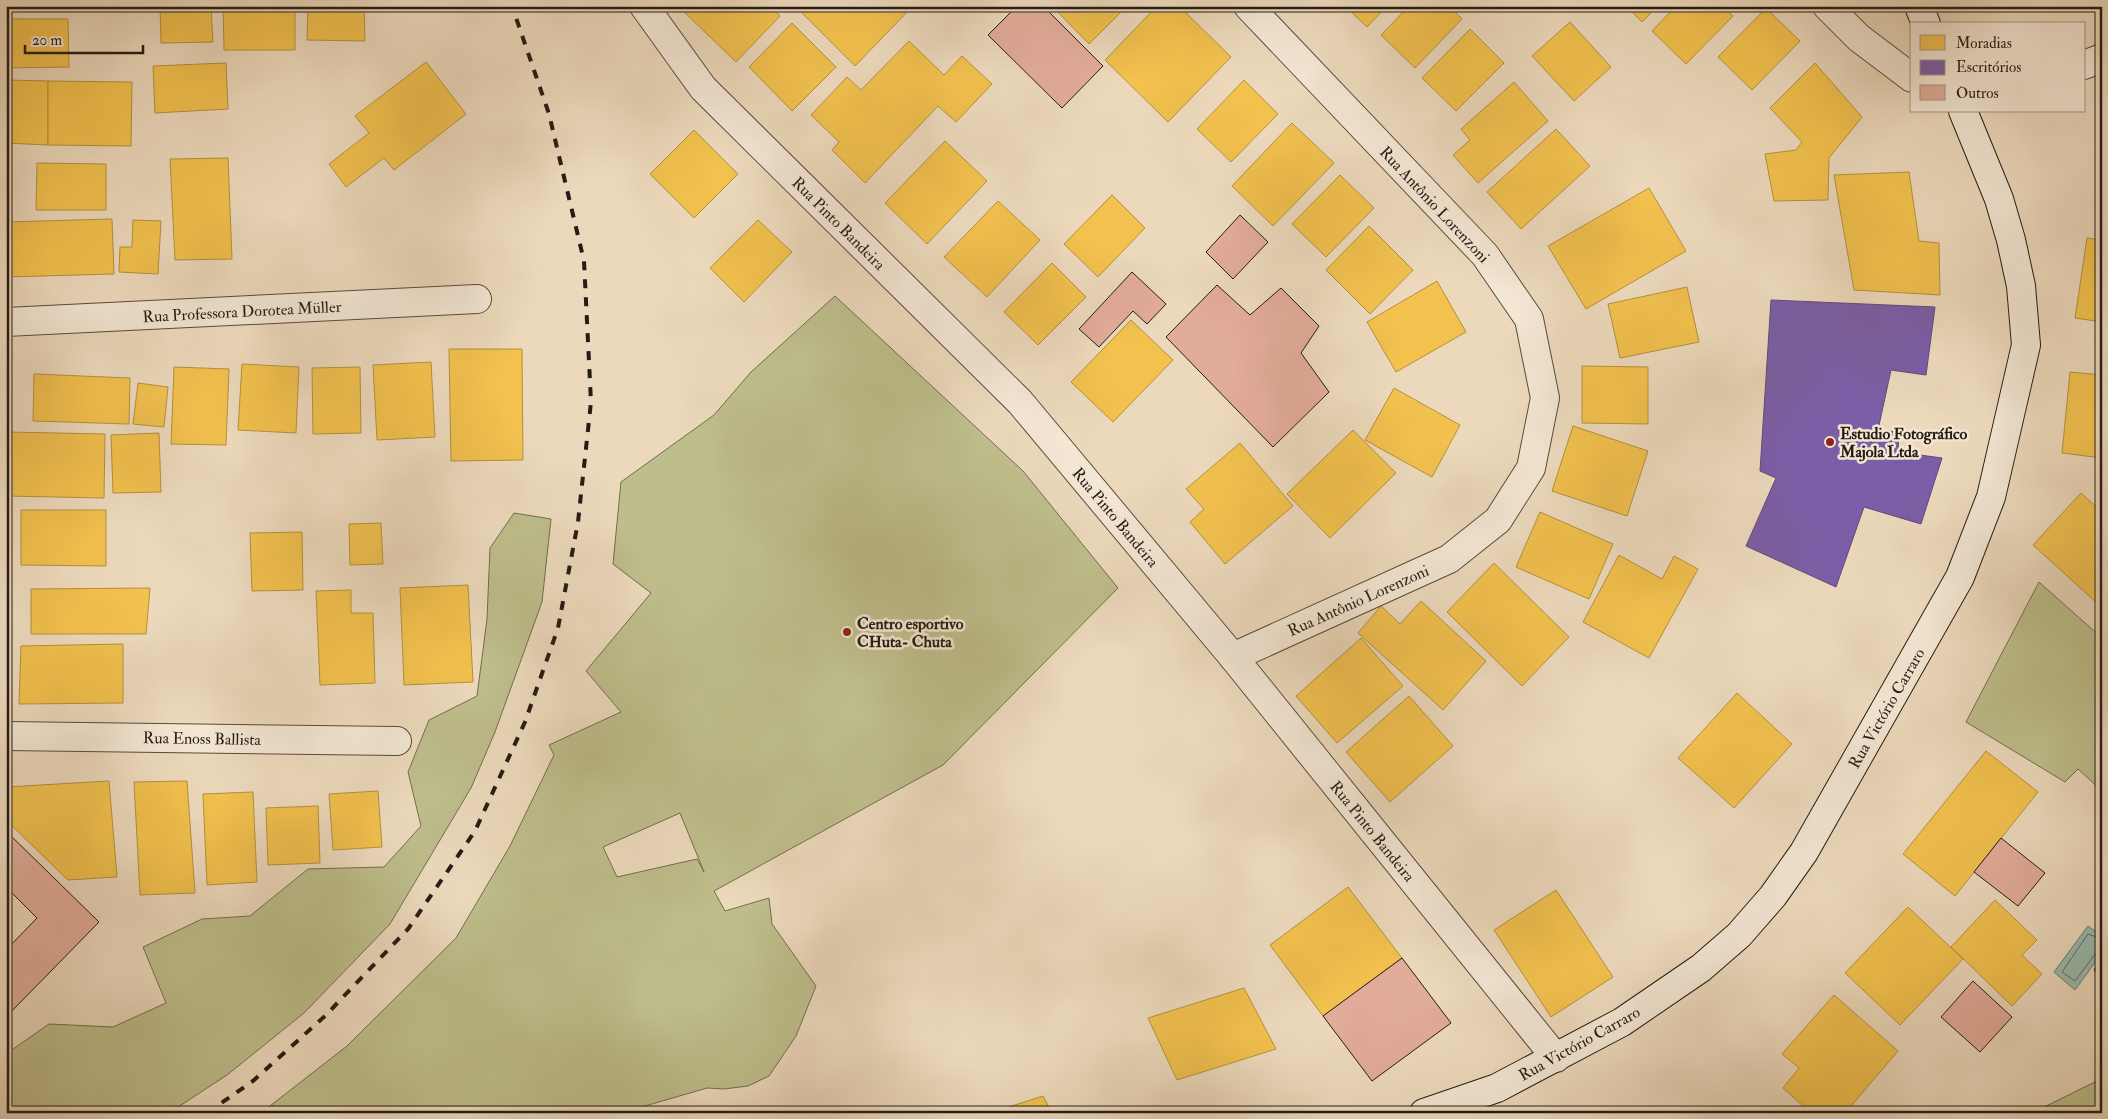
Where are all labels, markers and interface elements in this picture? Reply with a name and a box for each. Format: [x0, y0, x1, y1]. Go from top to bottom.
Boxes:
scale bar [25, 22, 142, 54]
legend [1910, 22, 2086, 112]
text: 20 m [32, 31, 62, 50]
text: Moradias [1956, 34, 2012, 53]
text: Escritórios [1956, 58, 2021, 77]
text: Outros [1956, 84, 1999, 103]
street label: Rua Antônio Lorenzoni [1375, 142, 1494, 267]
street label: Rua Pinto Bandeira [787, 173, 890, 275]
street label: Rua Professora Dorotea Müller [142, 297, 342, 327]
place label: Estudio Fotográfico Majola Ltda [1839, 424, 1967, 462]
marker: Estudio Fotográfico Majola Ltda [1824, 436, 1836, 448]
street label: Rua Pinto Bandeira [1068, 464, 1163, 572]
street label: Rua Antônio Lorenzoni [1285, 561, 1432, 641]
place label: Centro esportivo CHuta- Chuta [857, 614, 964, 652]
marker: Centro esportivo CHuta- Chuta [841, 626, 853, 638]
street label: Rua Victório Carraro [1844, 644, 1930, 772]
street label: Rua Enoss Ballista [143, 728, 262, 750]
street label: Rua Pinto Bandeira [1325, 777, 1419, 886]
street label: Rua Victório Carraro [1515, 1002, 1644, 1086]

